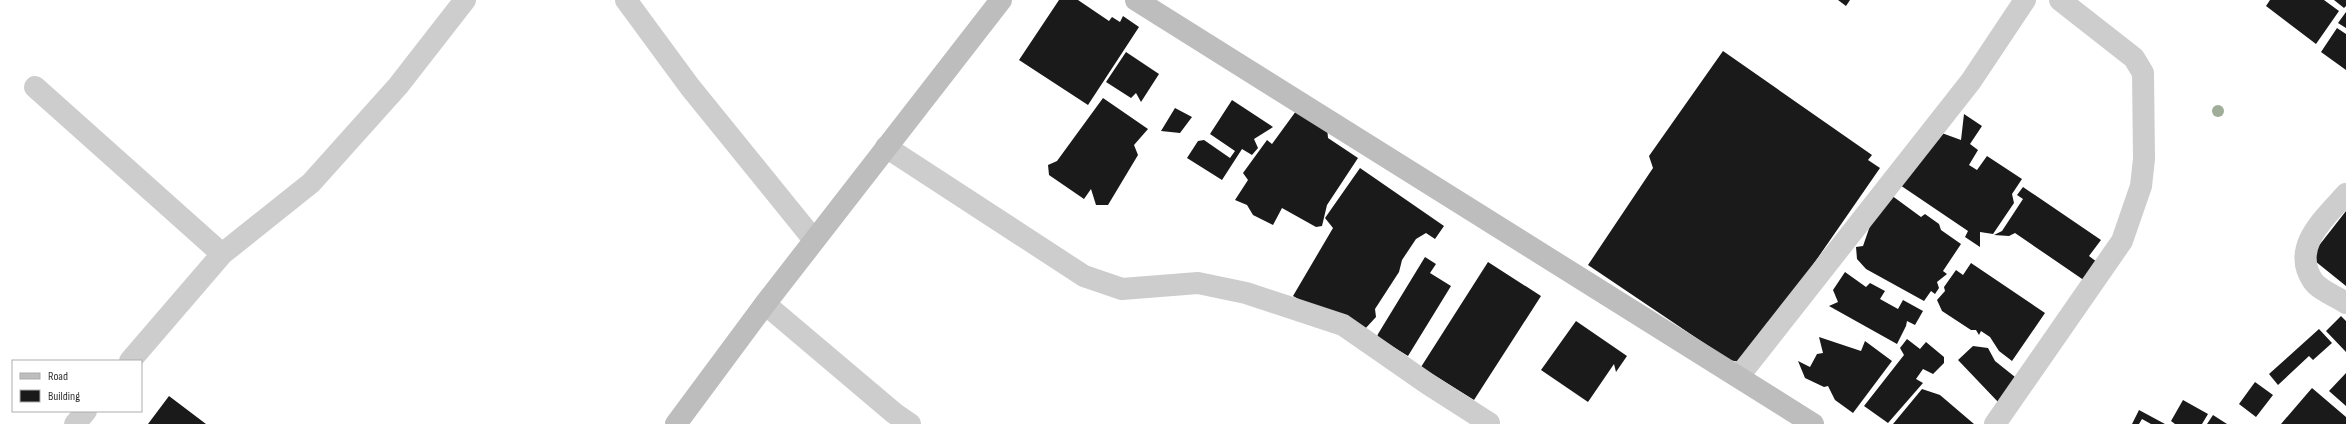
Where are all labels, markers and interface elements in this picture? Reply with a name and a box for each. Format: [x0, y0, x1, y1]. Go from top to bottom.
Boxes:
legend [12, 360, 142, 412]
text: Road [48, 369, 68, 384]
text: Building [48, 389, 80, 404]

